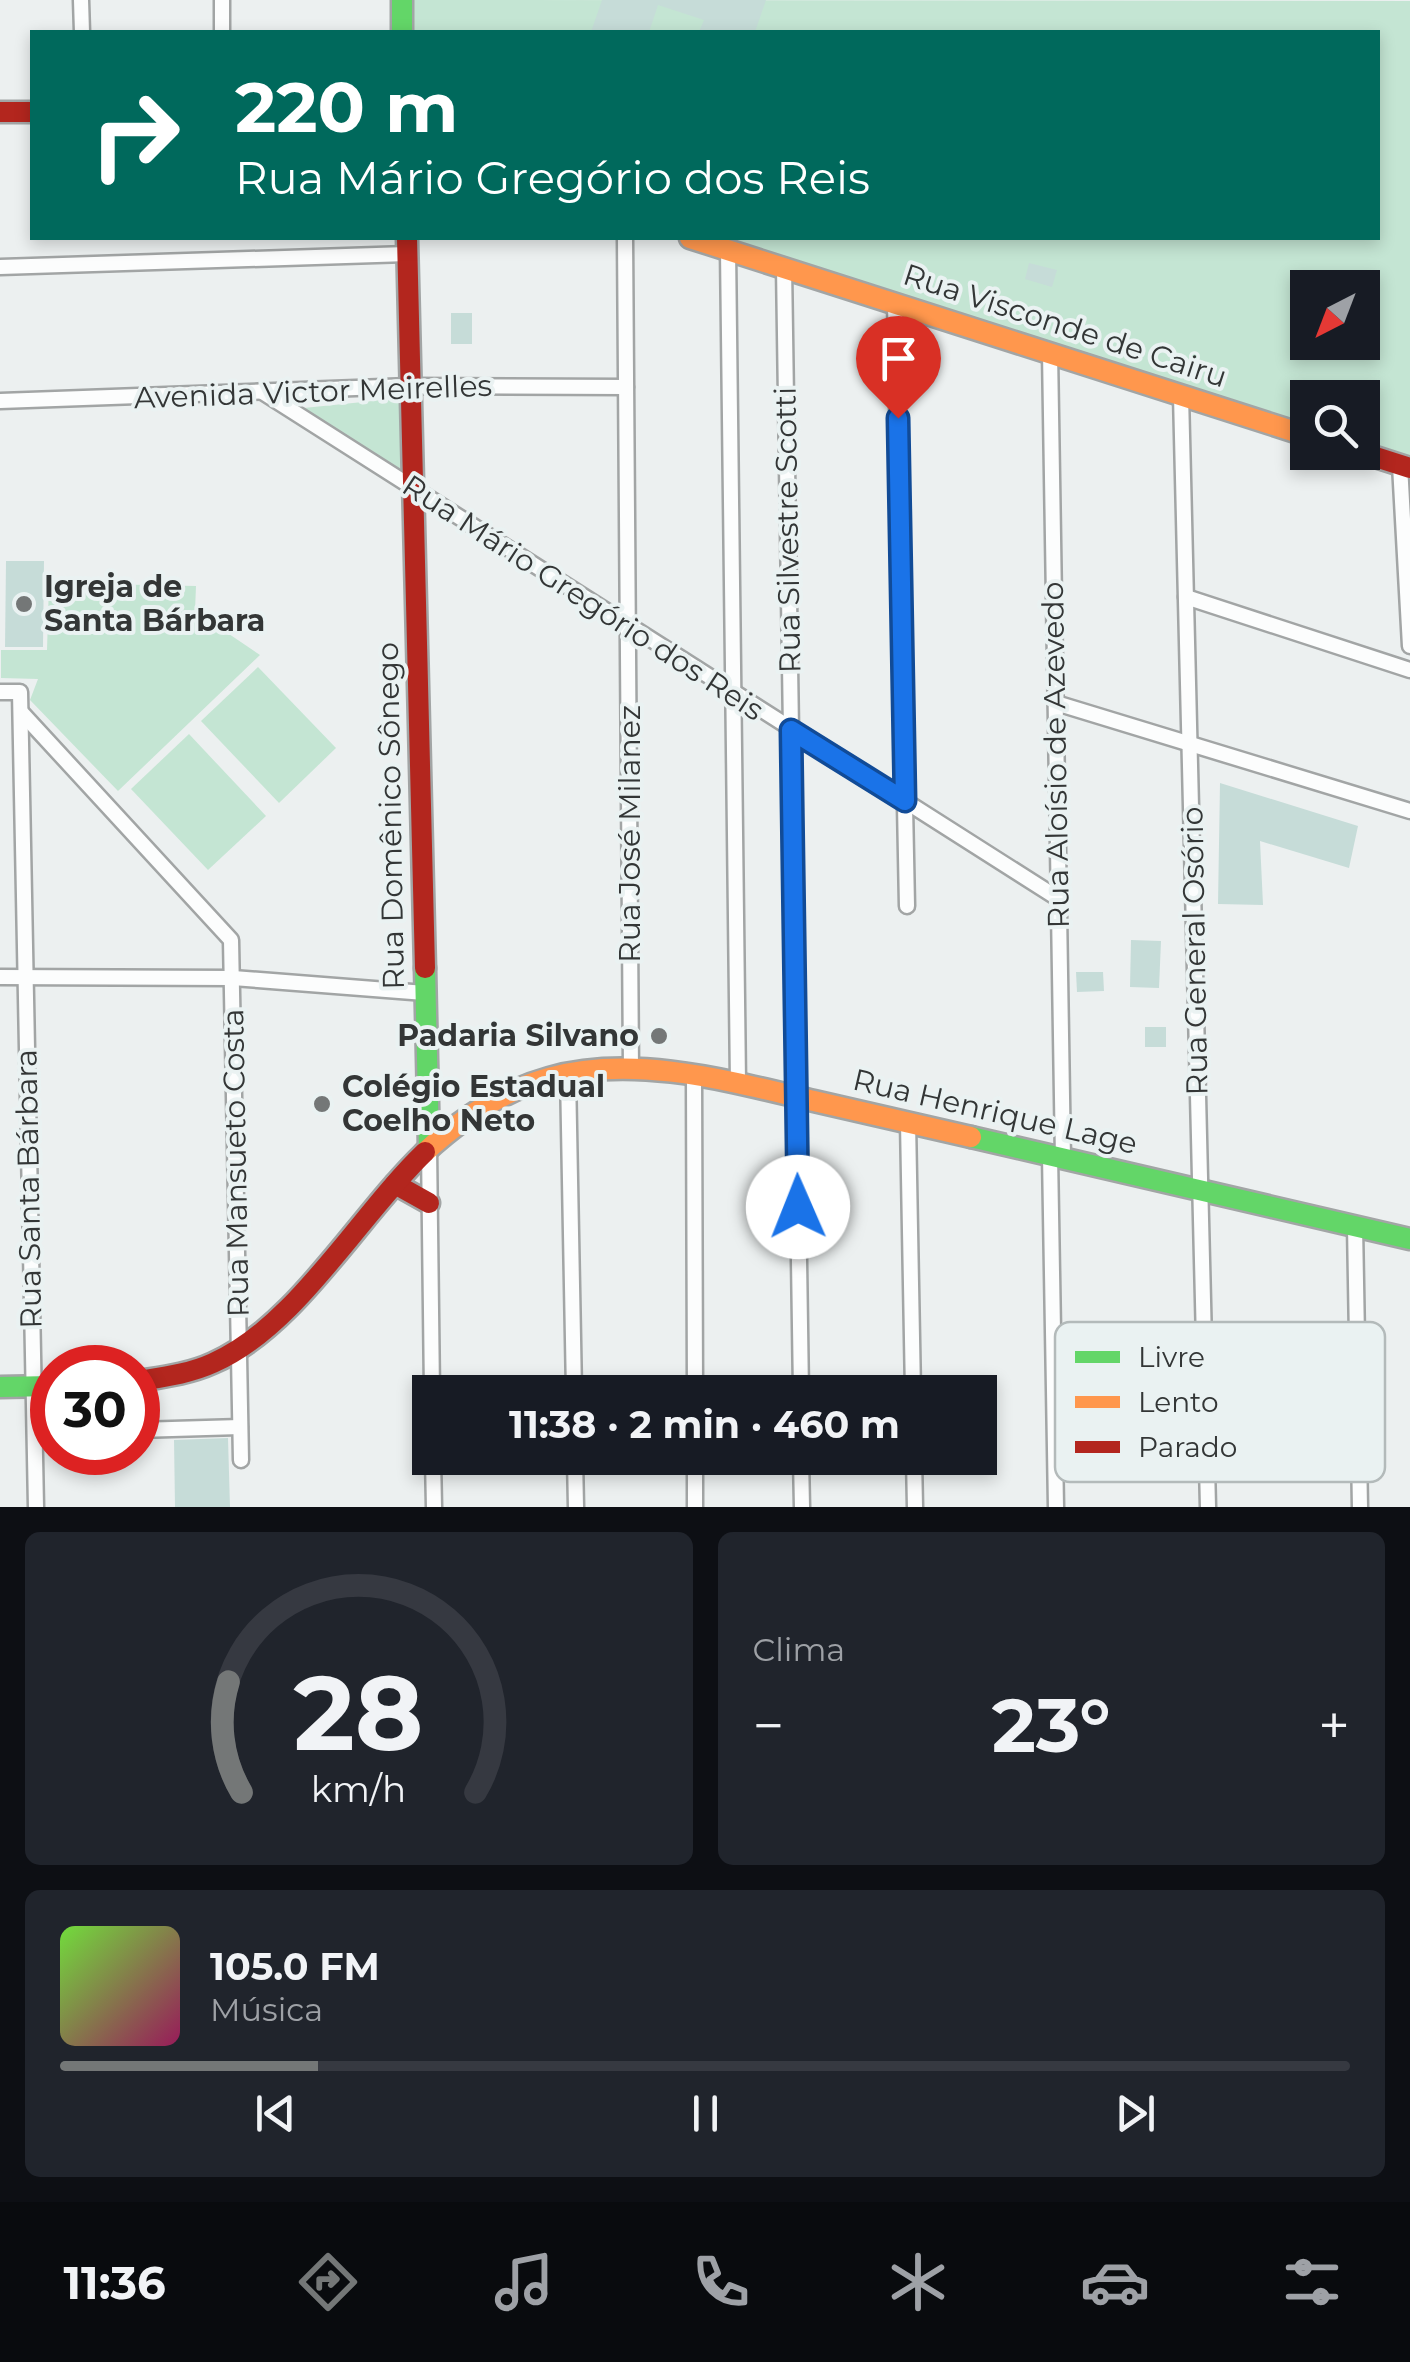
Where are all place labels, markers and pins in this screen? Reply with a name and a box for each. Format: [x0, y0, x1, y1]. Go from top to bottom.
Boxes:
pin [856, 316, 941, 419]
place label: Igreja de Santa Bárbara [44, 568, 265, 639]
marker: Igreja de Santa Bárbara [13, 593, 35, 615]
place label: Padaria Silvano [397, 1017, 639, 1054]
marker: Padaria Silvano [648, 1025, 670, 1047]
place label: Colégio Estadual Coelho Neto [342, 1068, 605, 1139]
marker: Colégio Estadual Coelho Neto [311, 1093, 333, 1115]

